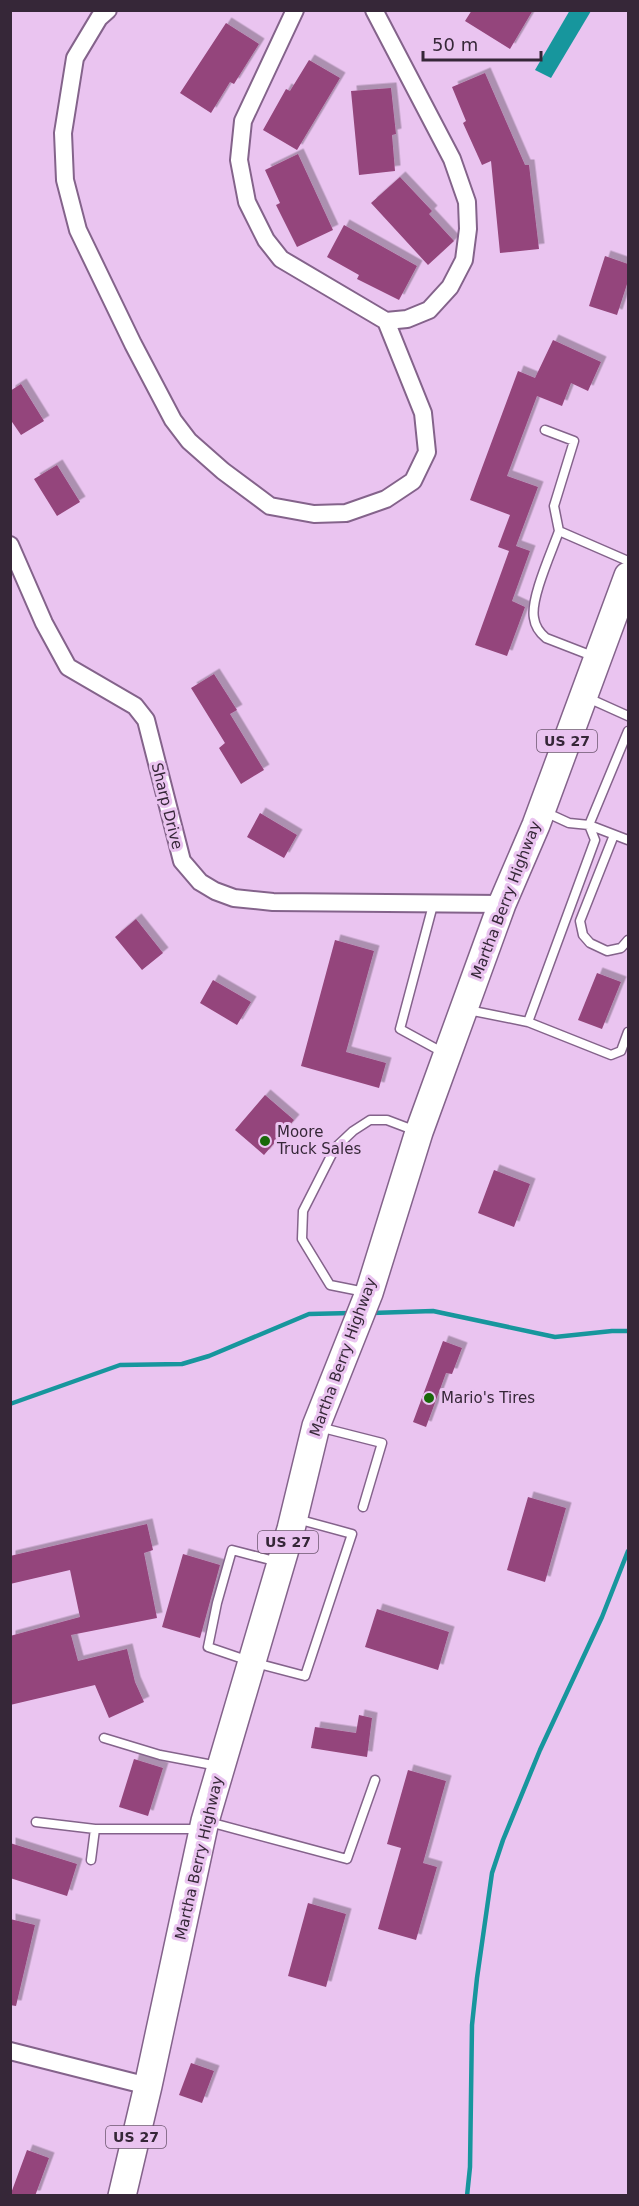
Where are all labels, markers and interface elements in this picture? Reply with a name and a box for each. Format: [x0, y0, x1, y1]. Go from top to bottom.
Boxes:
scale bar [423, 24, 542, 62]
text: 50 m [432, 34, 478, 55]
road number: US 27 [537, 730, 597, 752]
street label: Sharp Drive [148, 761, 186, 851]
street label: Martha Berry Highway [468, 818, 544, 982]
place label: Moore Truck Sales [276, 1123, 361, 1158]
marker: Moore Truck Sales [258, 1134, 272, 1148]
street label: Martha Berry Highway [306, 1275, 380, 1439]
place label: Mario's Tires [441, 1389, 535, 1407]
marker: Mario's Tires [422, 1391, 436, 1405]
road number: US 27 [258, 1531, 318, 1553]
street label: Martha Berry Highway [171, 1774, 227, 1942]
road number: US 27 [106, 2126, 166, 2148]

